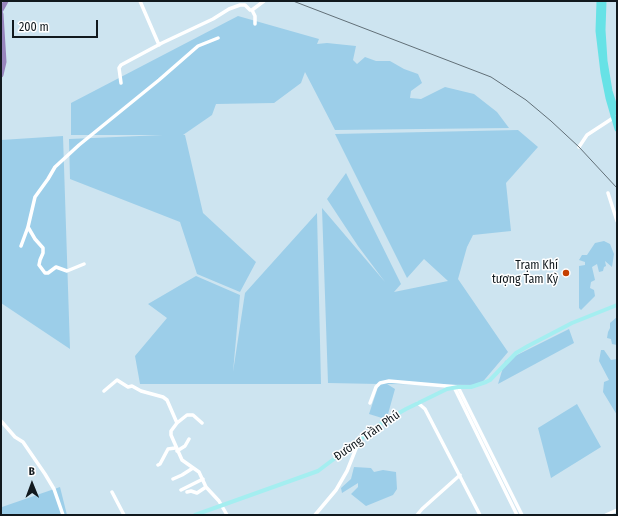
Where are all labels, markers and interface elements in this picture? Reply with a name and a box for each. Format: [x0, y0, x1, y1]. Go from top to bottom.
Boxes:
scale bar [14, 12, 100, 38]
text: 200 m [19, 20, 49, 34]
place label: Trạm Khí tượng Tam Kỳ [492, 259, 558, 287]
marker: Trạm Khí tượng Tam Kỳ [561, 268, 571, 278]
street label: Đường Trần Phú [331, 408, 403, 464]
north arrow [12, 464, 52, 504]
text: B [29, 465, 35, 478]

